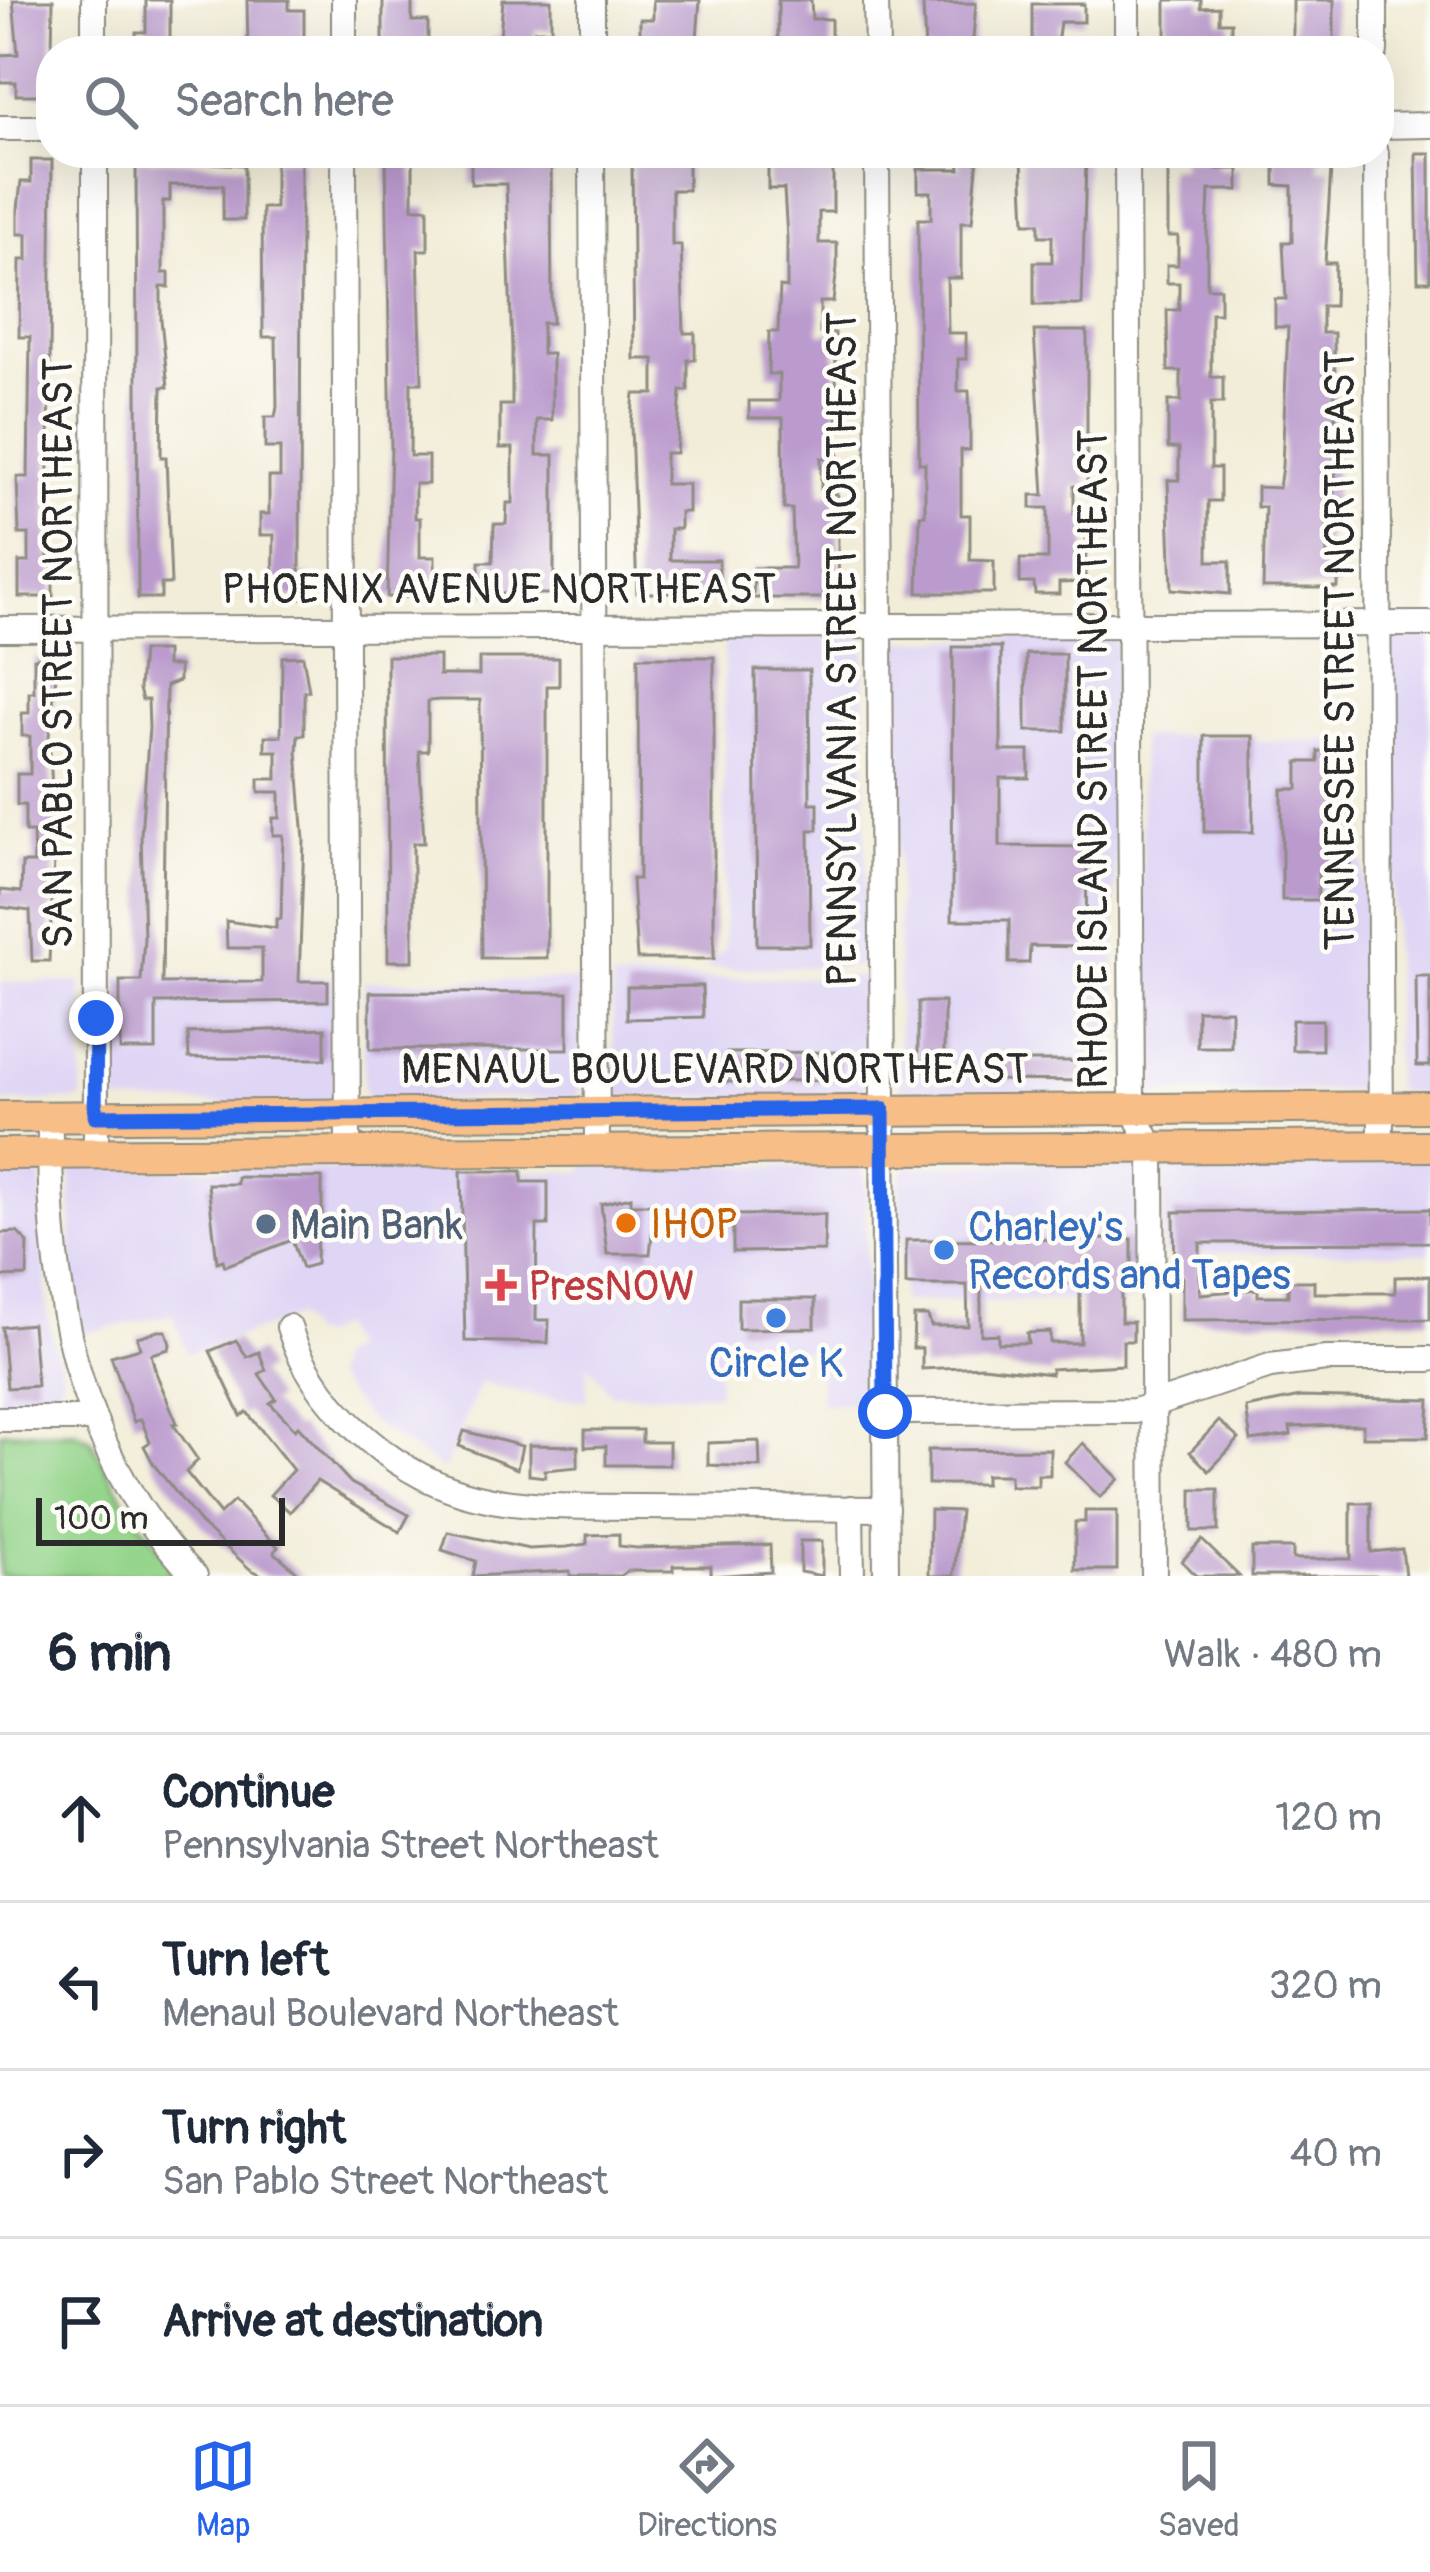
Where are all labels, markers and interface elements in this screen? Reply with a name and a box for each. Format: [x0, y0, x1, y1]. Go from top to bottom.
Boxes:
search box [36, 36, 1394, 168]
icon: search [78, 69, 144, 135]
text: Search here [174, 74, 394, 130]
street label: PENNSYLVANIA STREET NORTHEAST [817, 311, 869, 987]
street label: TENNESSEE STREET NORTHEAST [1315, 350, 1367, 950]
street label: SAN PABLO STREET NORTHEAST [33, 357, 85, 949]
street label: RHODE ISLAND STREET NORTHEAST [1068, 429, 1120, 1089]
street label: PHOENIX AVENUE NORTHEAST [221, 564, 777, 616]
route end [69, 991, 123, 1045]
street label: MENAUL BOULEVARD NORTHEAST [401, 1044, 1029, 1096]
place label: IHOP [650, 1199, 738, 1251]
place label: Main Bank [290, 1200, 463, 1252]
place label: Charley's Records and Tapes [968, 1202, 1291, 1302]
marker: IHOP [613, 1210, 639, 1236]
marker: Main Bank [253, 1211, 279, 1237]
marker: Charley's Records and Tapes [931, 1237, 957, 1263]
place label: PresNOW [528, 1261, 695, 1313]
marker: PresNOW [485, 1269, 517, 1301]
marker: Circle K [763, 1305, 789, 1331]
place label: Circle K [709, 1338, 843, 1390]
route start [858, 1385, 912, 1439]
scale bar [36, 1492, 285, 1545]
text: 100 m [54, 1498, 148, 1539]
text: 6 min [48, 1622, 171, 1686]
text: Walk · 480 m [1163, 1630, 1382, 1679]
text: Continue [162, 1765, 335, 1821]
icon: ahead [48, 1785, 114, 1851]
text: 120 m [1275, 1793, 1382, 1842]
text: Pennsylvania Street Northeast [162, 1821, 659, 1870]
text: Turn left [162, 1933, 329, 1989]
icon: left [48, 1953, 114, 2019]
text: 320 m [1269, 1961, 1382, 2010]
text: Menaul Boulevard Northeast [162, 1989, 619, 2038]
text: Turn right [162, 2101, 346, 2157]
icon: right [48, 2121, 114, 2187]
text: 40 m [1290, 2129, 1382, 2178]
text: San Pablo Street Northeast [162, 2157, 608, 2206]
icon: arrive [48, 2289, 114, 2355]
text: Arrive at destination [162, 2294, 543, 2350]
tab: Map [190, 2433, 256, 2546]
tab: Directions [637, 2433, 777, 2546]
tab: Saved [1158, 2433, 1240, 2546]

